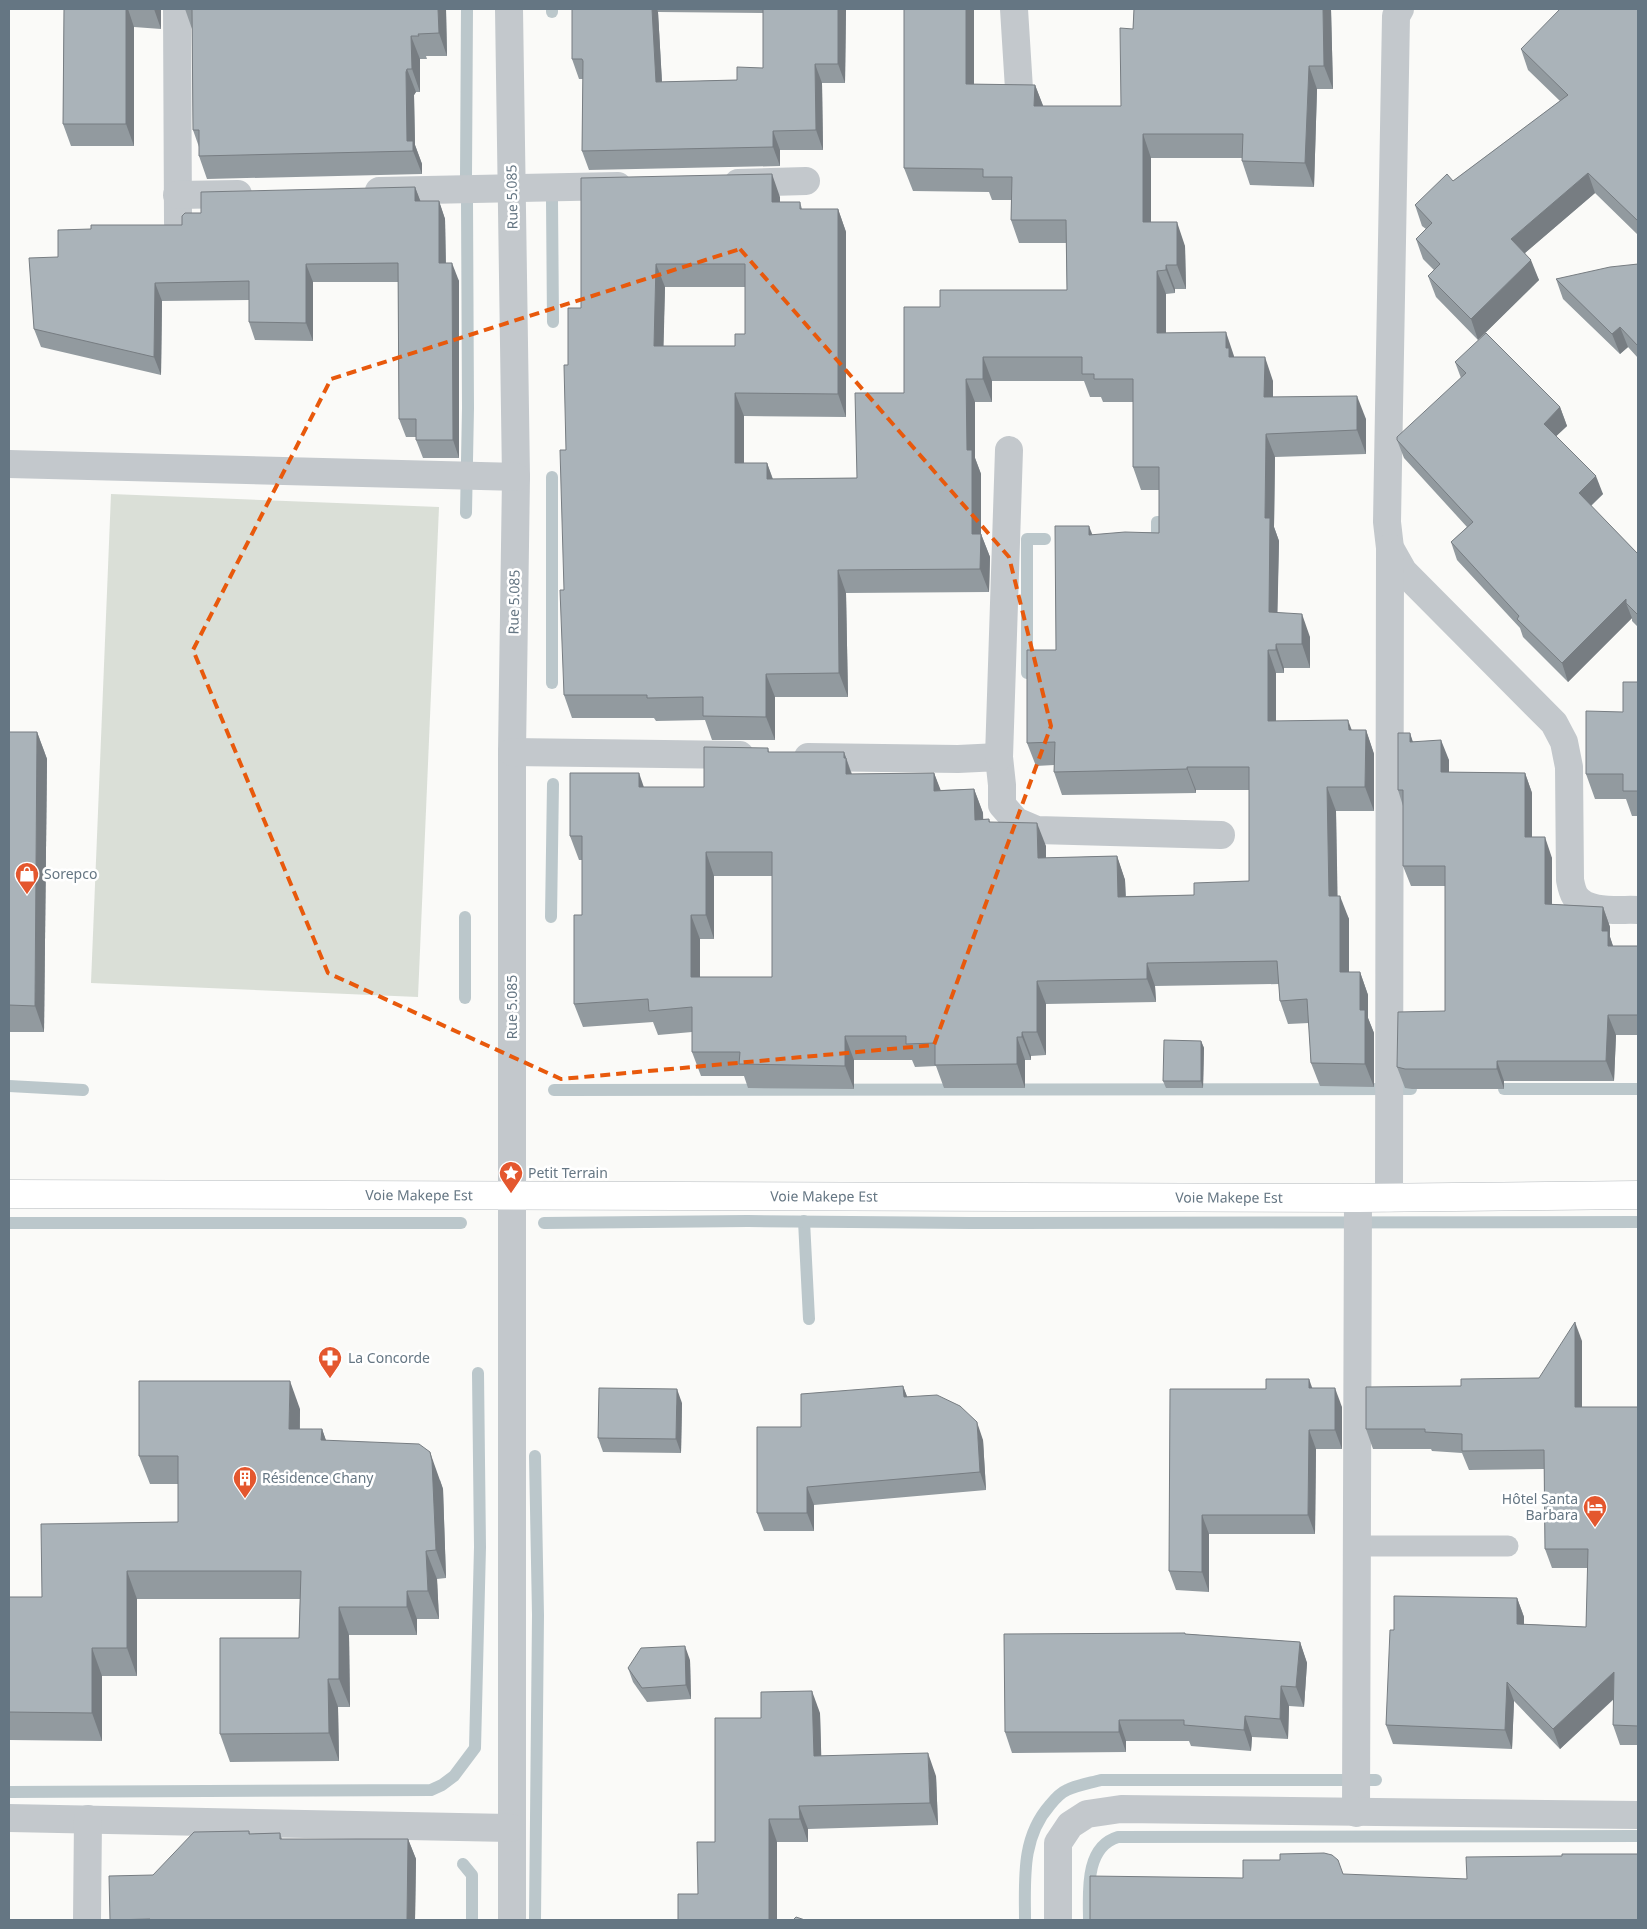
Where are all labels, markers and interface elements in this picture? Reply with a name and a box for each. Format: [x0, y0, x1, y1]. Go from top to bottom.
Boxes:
street label: Rue 5.085 [501, 165, 522, 230]
street label: Rue 5.085 [503, 569, 524, 634]
shop icon: Sorepco [14, 861, 40, 895]
place label: Sorepco [44, 864, 97, 883]
street label: Rue 5.085 [502, 975, 521, 1039]
place icon: Petit Terrain [498, 1160, 524, 1194]
place label: Petit Terrain [528, 1163, 608, 1182]
street label: Voie Makepe Est [365, 1185, 473, 1204]
street label: Voie Makepe Est [770, 1186, 878, 1206]
street label: Voie Makepe Est [1175, 1187, 1283, 1207]
pharmacy icon: La Concorde [317, 1345, 343, 1379]
place label: La Concorde [348, 1348, 430, 1367]
building icon: Résidence Chany [232, 1465, 258, 1499]
place label: Résidence Chany [262, 1468, 374, 1487]
place label: Hôtel Santa Barbara [1502, 1489, 1578, 1524]
hotel icon: Hôtel Santa Barbara [1582, 1494, 1608, 1528]

